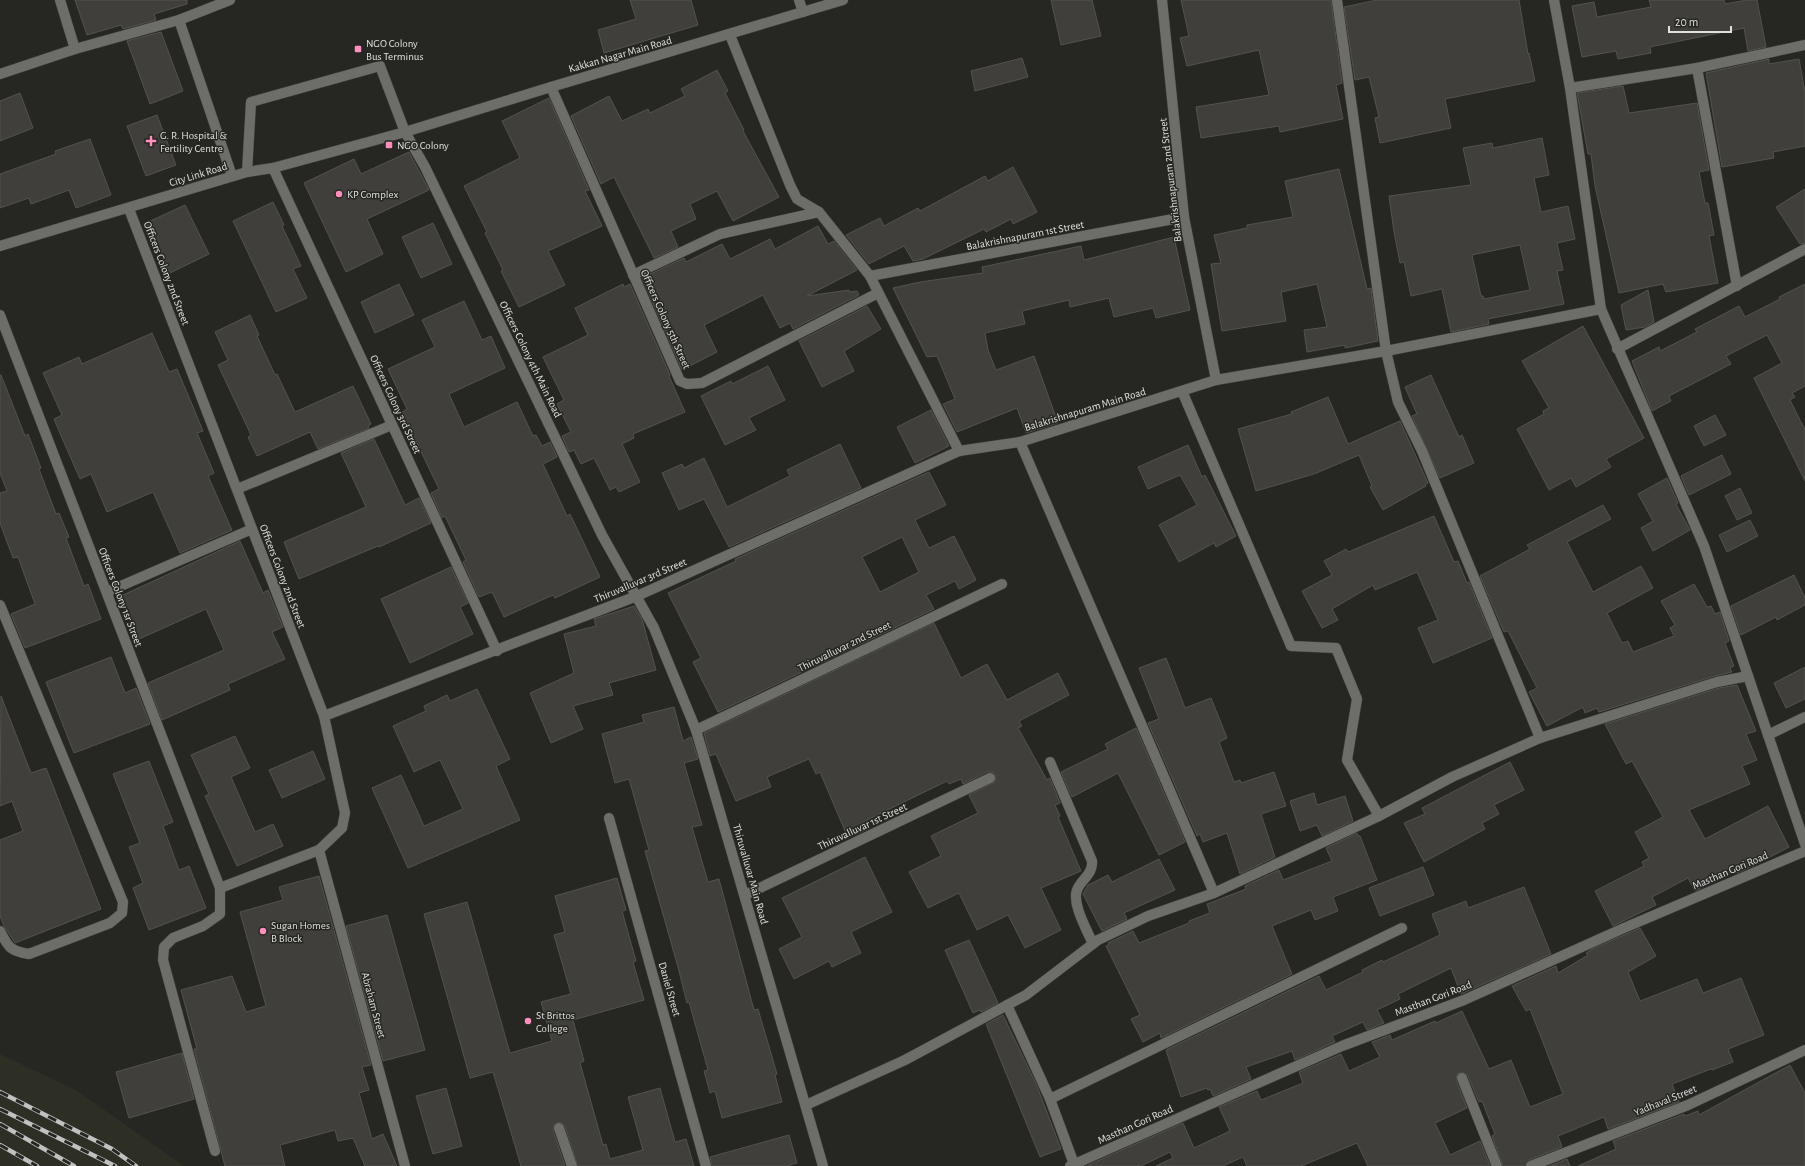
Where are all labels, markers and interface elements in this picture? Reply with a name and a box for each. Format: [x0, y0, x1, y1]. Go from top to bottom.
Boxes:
scale bar [1669, 8, 1731, 34]
text: 20 m [1675, 16, 1698, 28]
street label: Kakkan Nagar Main Road [567, 34, 673, 74]
place label: NGO Colony Bus Terminus [366, 38, 424, 62]
marker: NGO Colony Bus Terminus [353, 44, 363, 54]
street label: Balakrishnapuram 2nd Street [1157, 117, 1184, 242]
place label: G. R. Hospital & Fertility Centre [160, 130, 228, 154]
marker: G. R. Hospital & Fertility Centre [145, 135, 157, 147]
marker: NGO Colony [384, 140, 394, 150]
place label: NGO Colony [397, 140, 449, 151]
street label: City Link Road [168, 160, 229, 189]
marker: KP Complex [334, 189, 344, 199]
place label: KP Complex [347, 189, 399, 200]
street label: Balakrishnapuram 1st Street [965, 219, 1085, 252]
street label: Officers Colony 2nd Street [142, 220, 192, 327]
street label: Officers Colony 5th Street [639, 268, 693, 371]
street label: Officers Colony 4th Main Road [498, 299, 564, 419]
street label: Officers Colony 3rd Street [368, 353, 423, 456]
street label: Balakrishnapuram Main Road [1023, 386, 1147, 433]
street label: Officers Colony 2nd Street [258, 523, 308, 630]
street label: Officers Colony 1sr Street [97, 546, 145, 649]
street label: Thiruvalluvar 3rd Street [592, 556, 689, 605]
street label: Thiruvalluvar 2nd Street [796, 619, 893, 674]
street label: Thiruvalluvar 1st Street [816, 801, 909, 852]
street label: Thiruvalluvar Main Road [731, 823, 770, 926]
street label: Masthan Gori Road [1691, 849, 1770, 891]
place label: Sugan Homes B Block [271, 920, 330, 944]
marker: Sugan Homes B Block [258, 926, 268, 936]
street label: Daniel Street [657, 961, 683, 1018]
street label: Abraham Street [359, 971, 388, 1040]
street label: Masthan Gori Road [1393, 979, 1473, 1018]
place label: St Brittos College [536, 1010, 575, 1034]
marker: St Brittos College [523, 1016, 533, 1026]
street label: Yadhaval Street [1632, 1083, 1699, 1118]
street label: Masthan Gori Road [1096, 1103, 1175, 1146]

